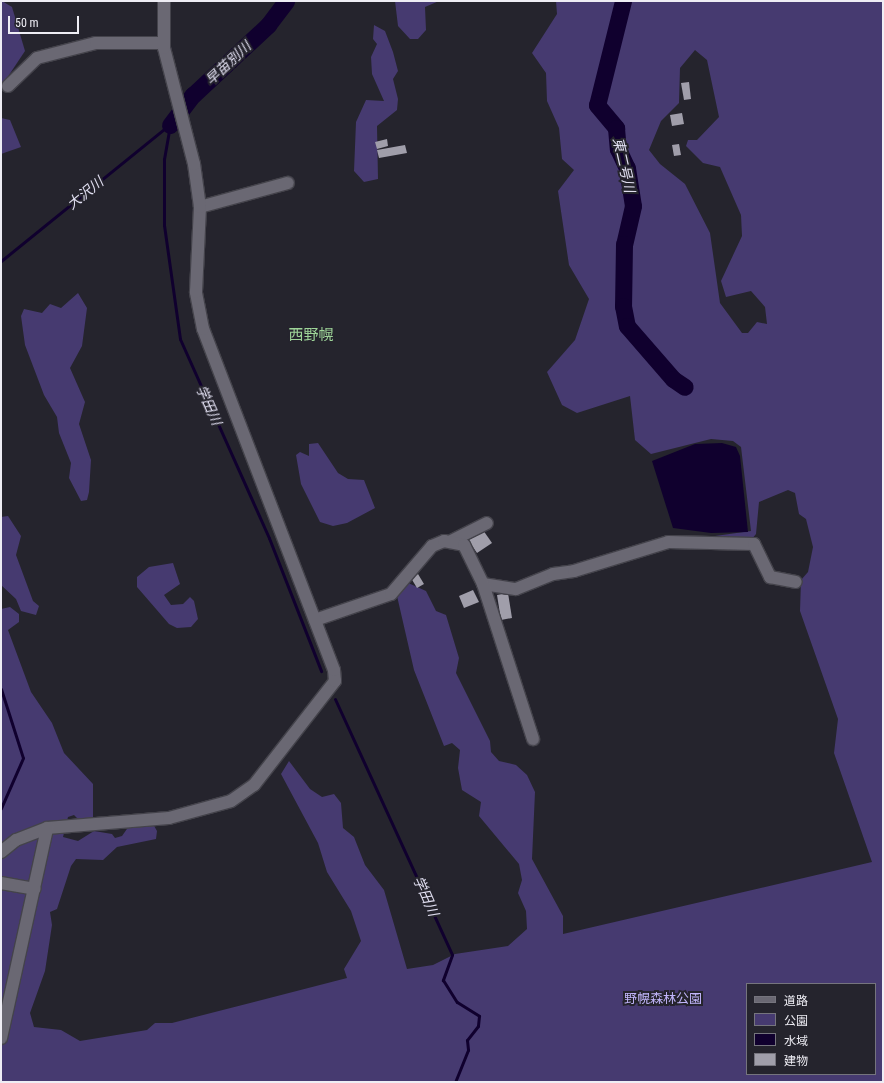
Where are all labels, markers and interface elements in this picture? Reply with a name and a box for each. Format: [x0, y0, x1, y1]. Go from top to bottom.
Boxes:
scale bar [10, 8, 81, 34]
text: 50 m [15, 16, 39, 30]
water label: 早苗別川 [202, 38, 254, 88]
water label: 東二号川 [610, 136, 638, 194]
water label: 大沢川 [63, 173, 107, 213]
district label: 西野幌 [289, 327, 333, 345]
water label: 学田川 [193, 382, 225, 428]
water label: 学田川 [410, 873, 442, 919]
legend [746, 983, 876, 1075]
park label: 野幌森林公園 [624, 991, 702, 1007]
text: 道路 [784, 994, 808, 1008]
text: 公園 [784, 1014, 808, 1028]
text: 水域 [784, 1034, 808, 1048]
text: 建物 [784, 1054, 808, 1068]

